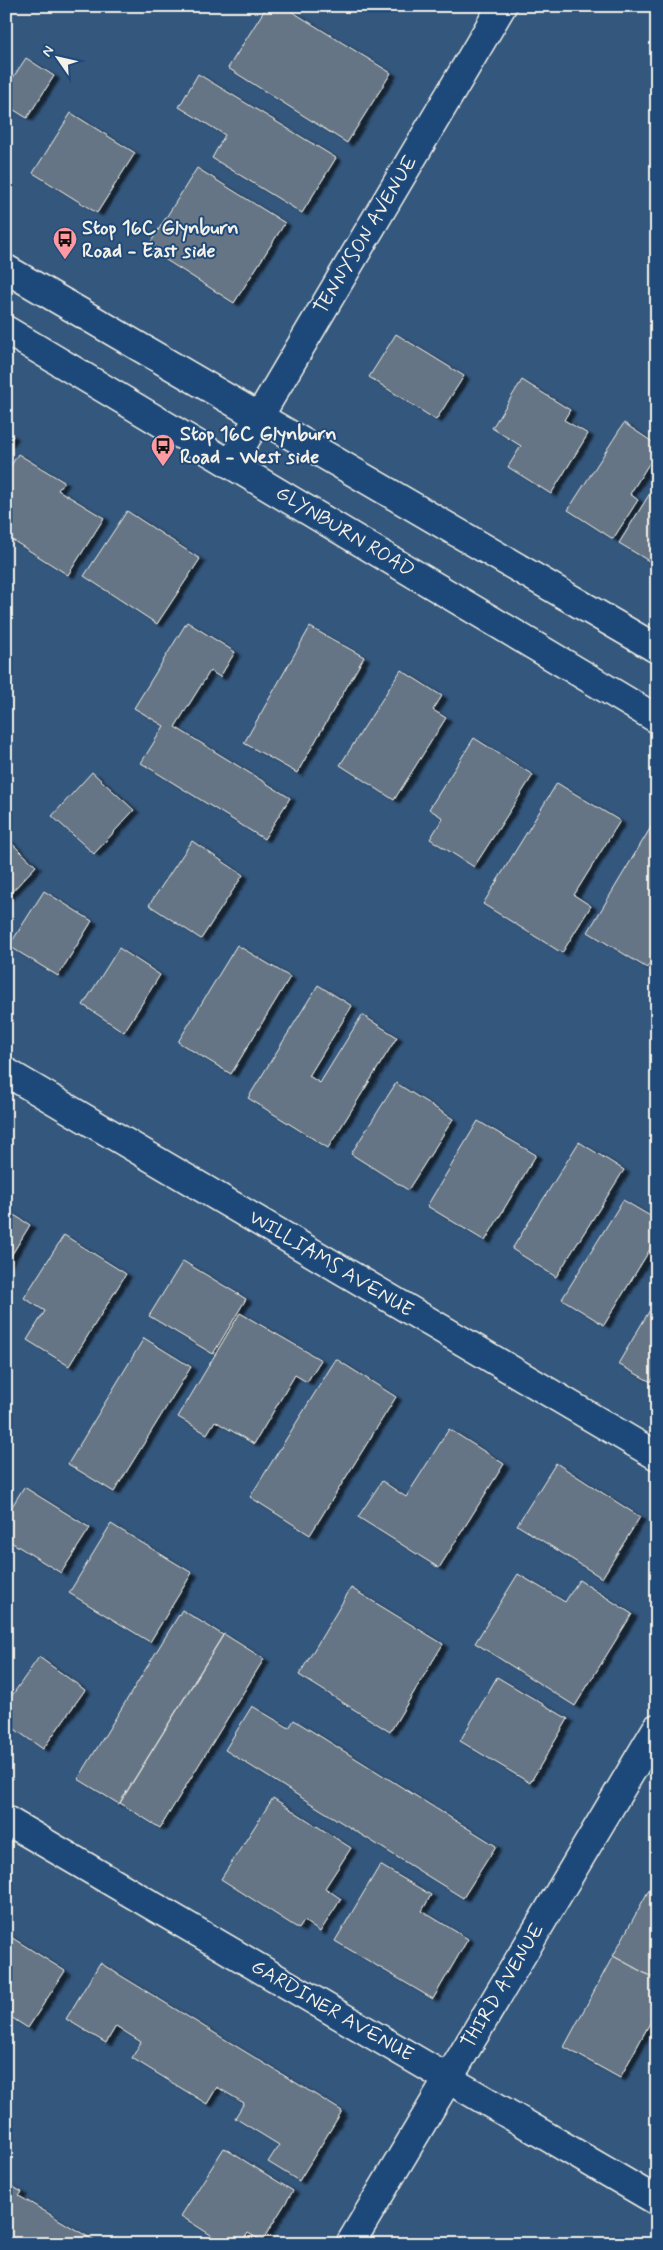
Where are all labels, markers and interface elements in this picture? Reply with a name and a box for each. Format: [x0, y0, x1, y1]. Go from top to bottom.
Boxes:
north arrow [32, 32, 82, 82]
text: N [38, 42, 58, 60]
street label: TENNYSON AVENUE [308, 150, 424, 320]
place label: Stop 16C Glynburn Road - East side [82, 215, 239, 265]
bus stop icon: Stop 16C Glynburn Road - East side [52, 226, 78, 260]
place label: Stop 16C Glynburn Road - West side [180, 421, 337, 471]
bus stop icon: Stop 16C Glynburn Road - West side [150, 433, 176, 467]
street label: GLYNBURN ROAD [270, 480, 420, 584]
street label: WILLIAMS AVENUE [244, 1204, 418, 1324]
street label: THIRD AVENUE [455, 1918, 551, 2054]
street label: GARDINER AVENUE [246, 1953, 418, 2069]

